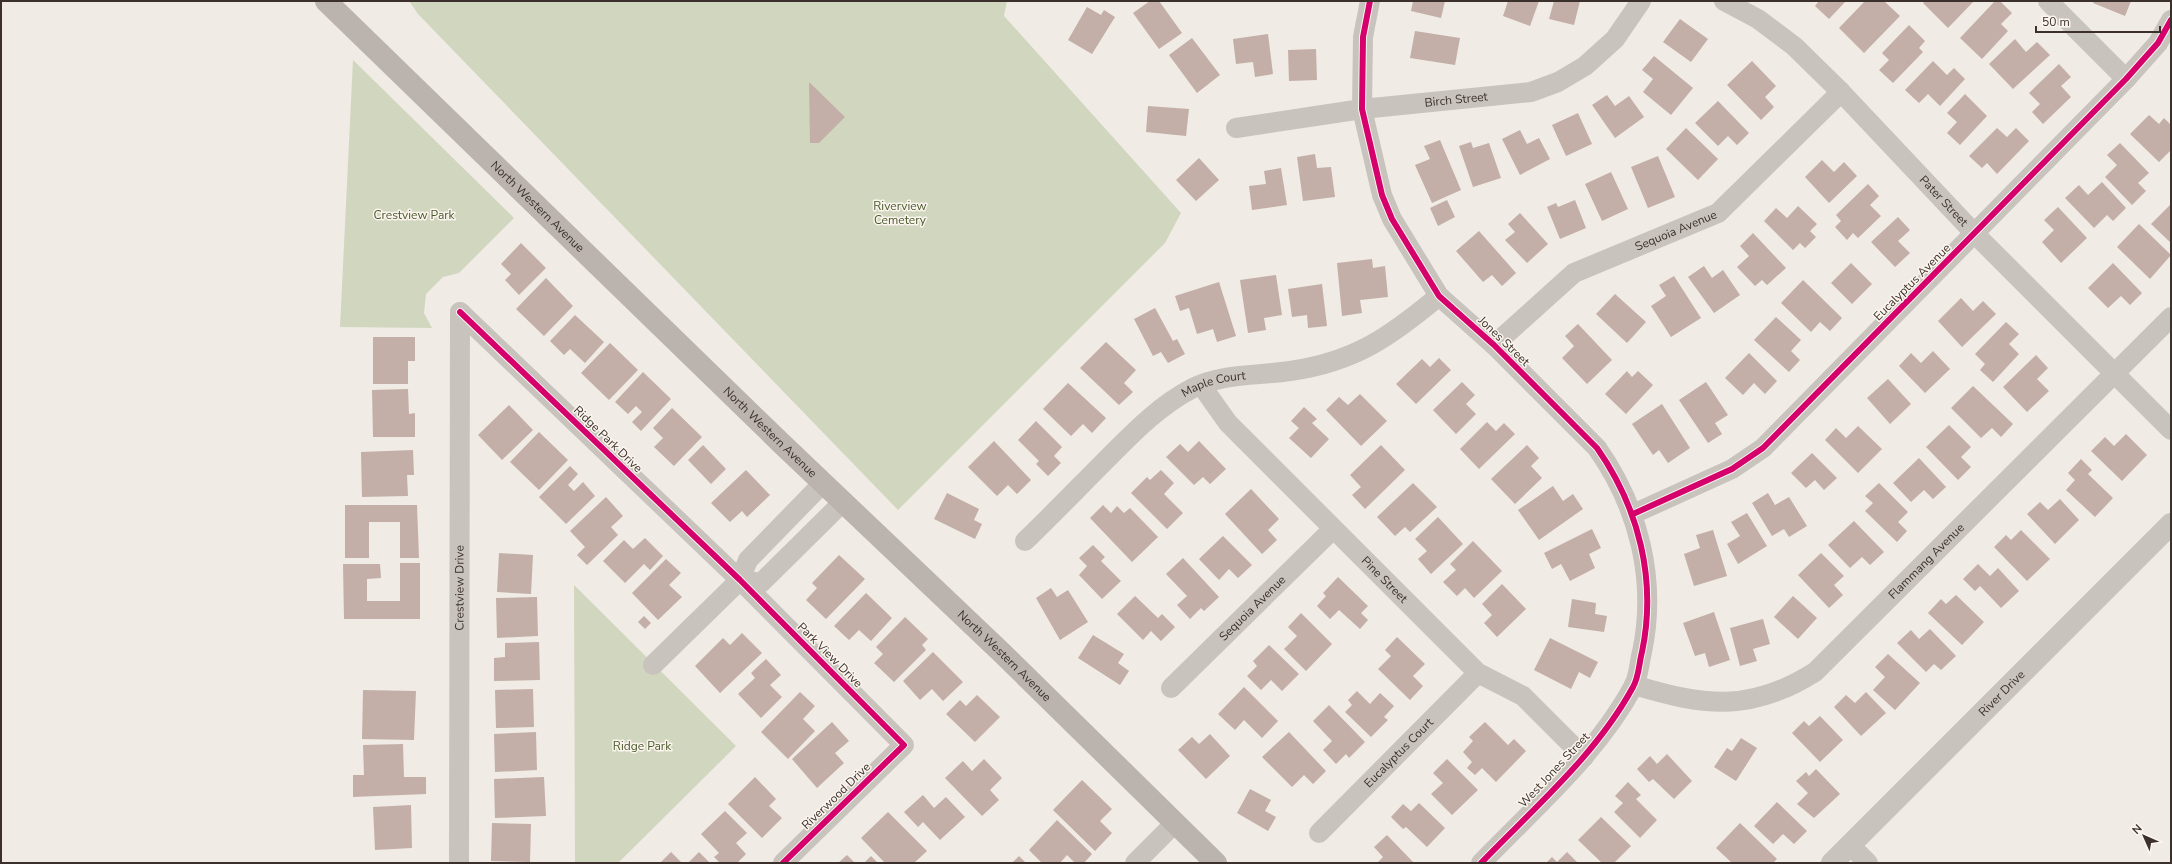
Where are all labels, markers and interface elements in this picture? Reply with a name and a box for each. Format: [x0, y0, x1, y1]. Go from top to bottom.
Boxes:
scale bar [2036, 8, 2160, 34]
text: 50 m [2042, 14, 2070, 30]
street label: Birch Street [1424, 88, 1489, 111]
street label: North Western Avenue [487, 157, 588, 256]
street label: Pater Street [1916, 172, 1972, 230]
park label: Riverview Cemetery [873, 198, 927, 228]
street label: Sequoia Avenue [1632, 206, 1719, 255]
park label: Crestview Park [373, 207, 456, 223]
street label: Eucalyptus Avenue [1870, 240, 1954, 324]
street label: Jones Street [1474, 312, 1534, 370]
street label: Maple Court [1178, 367, 1247, 401]
street label: North Western Avenue [720, 383, 821, 481]
street label: Ridge Park Drive [570, 402, 646, 476]
street label: Flammang Avenue [1885, 520, 1968, 603]
street label: Crestview Drive [451, 545, 468, 631]
street label: Pine Street [1358, 553, 1412, 607]
street label: Sequoia Avenue [1216, 572, 1289, 644]
street label: North Western Avenue [954, 607, 1055, 705]
street label: Park View Drive [794, 619, 866, 691]
street label: River Drive [1975, 667, 2028, 720]
street label: Eucalyptus Court [1361, 714, 1437, 791]
street label: West Jones Street [1515, 728, 1594, 811]
park label: Ridge Park [613, 738, 672, 754]
street label: Riverwood Drive [798, 759, 874, 833]
north arrow [2124, 816, 2164, 856]
text: N [2129, 821, 2145, 837]

